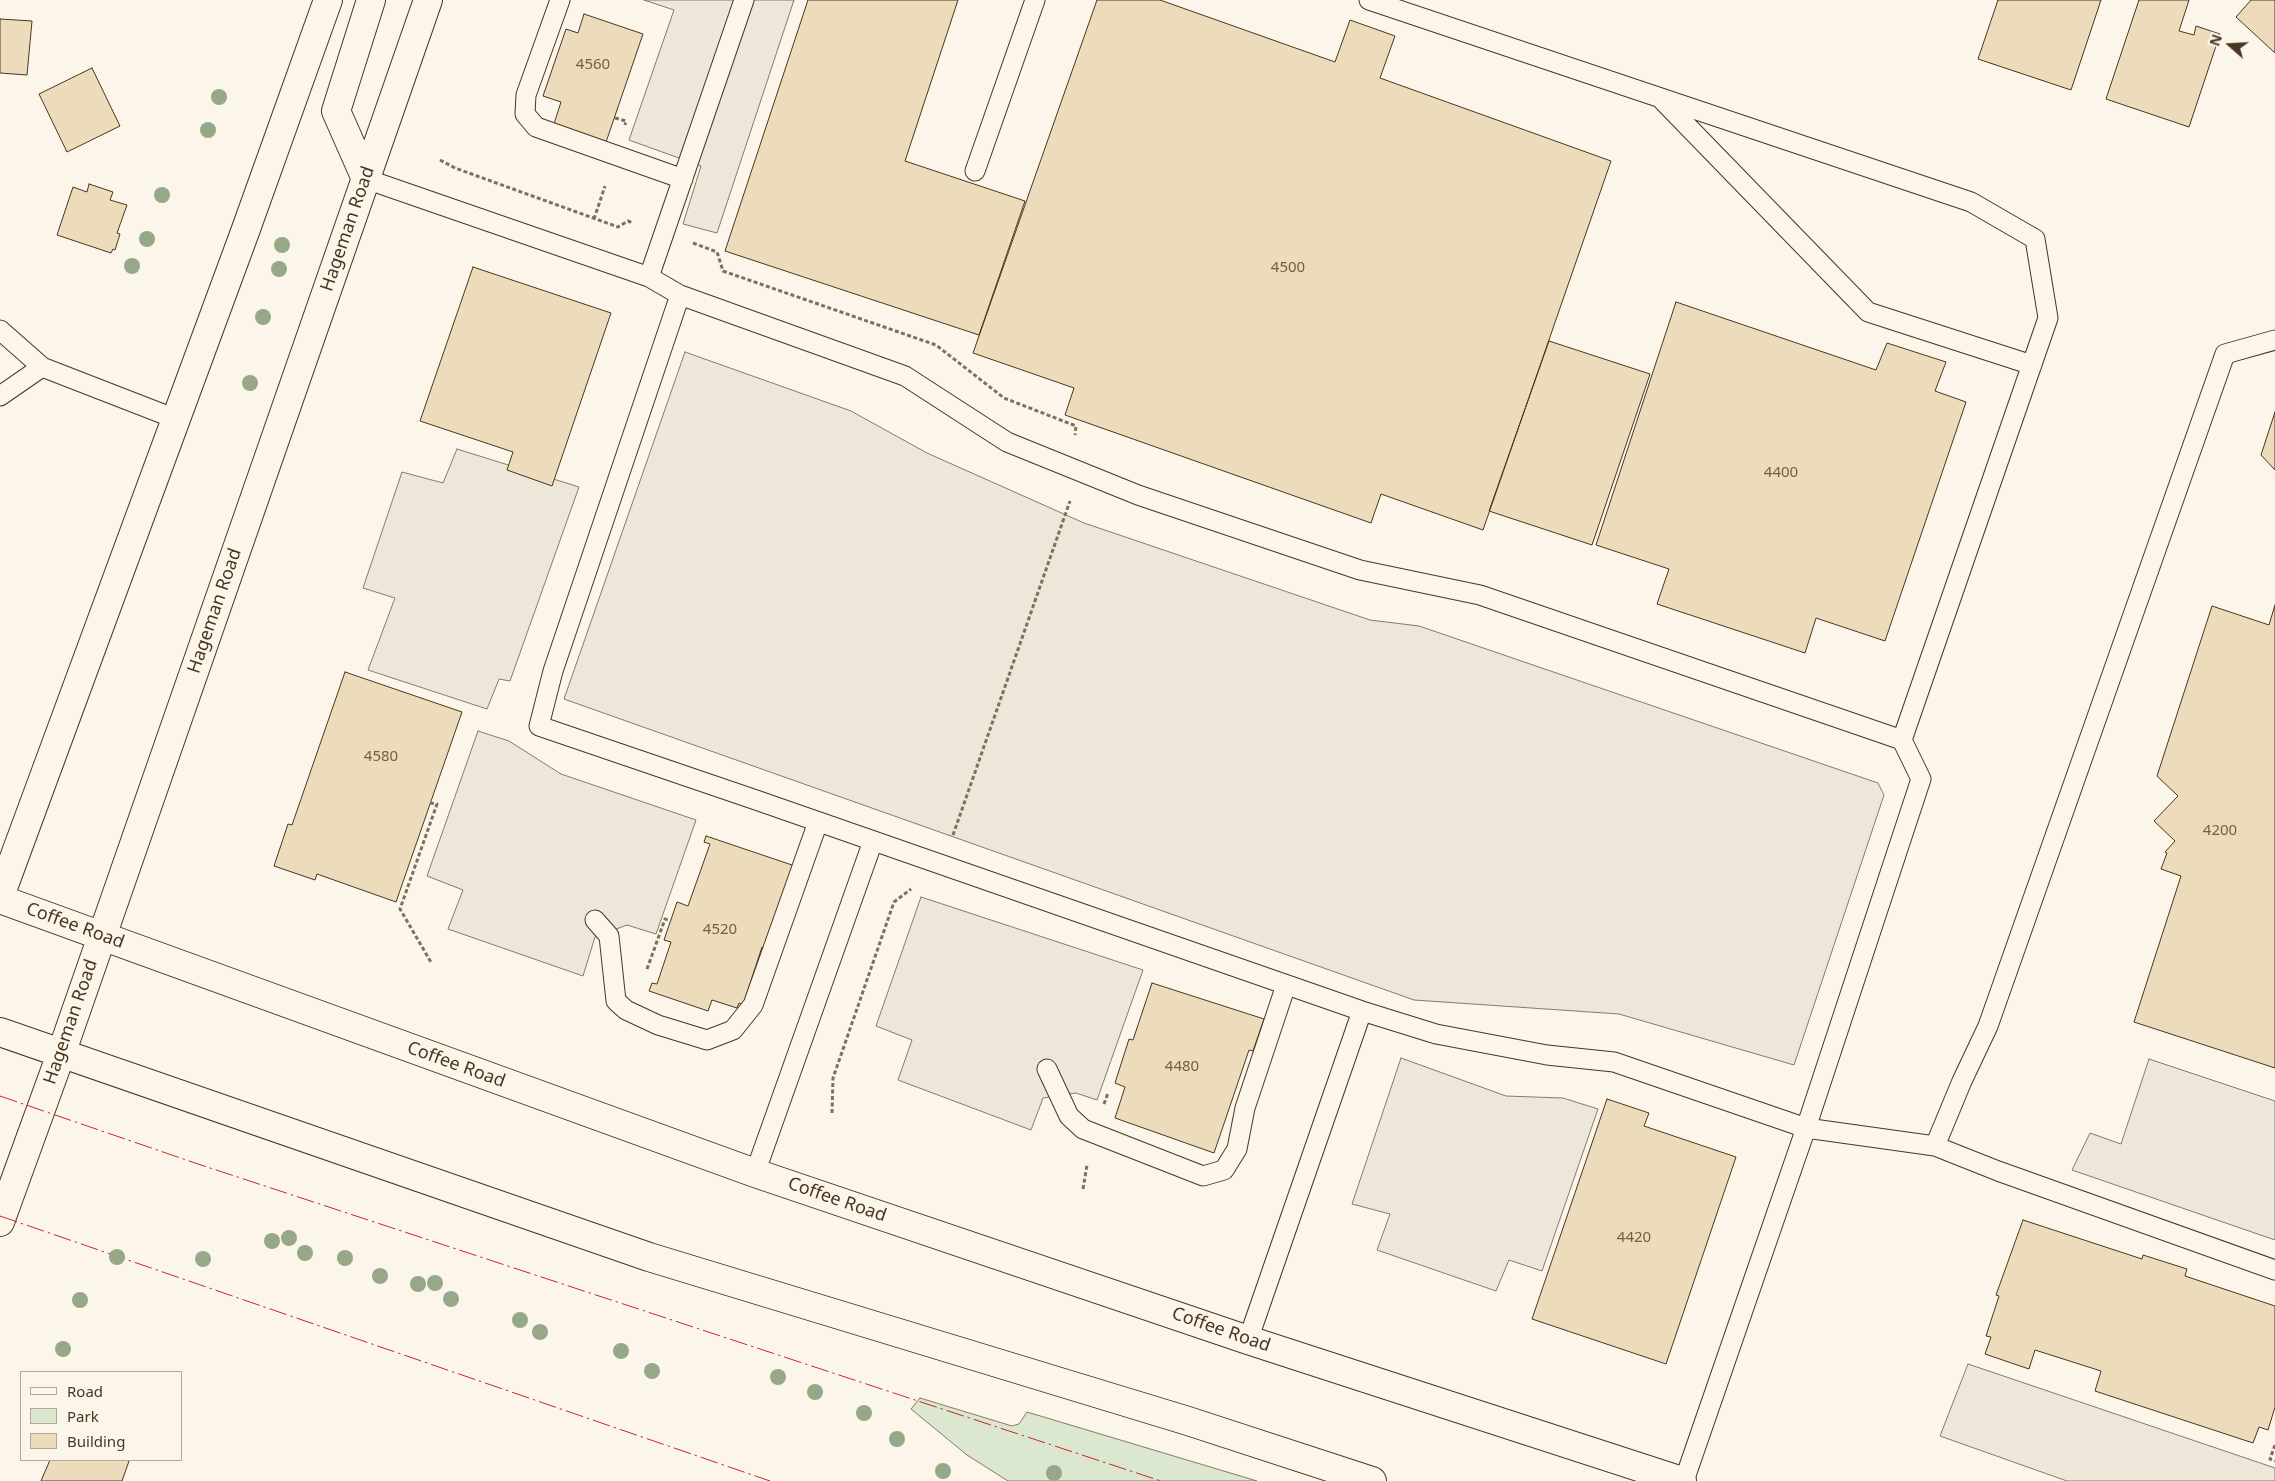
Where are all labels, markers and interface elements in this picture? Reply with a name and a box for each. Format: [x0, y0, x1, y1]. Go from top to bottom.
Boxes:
north arrow [2205, 20, 2255, 70]
text: N [2205, 31, 2226, 48]
house number: 4560 [576, 56, 610, 74]
street label: Hageman Road [317, 164, 379, 294]
house number: 4500 [1271, 259, 1305, 277]
house number: 4400 [1764, 464, 1798, 482]
street label: Hageman Road [184, 546, 246, 676]
house number: 4580 [364, 748, 398, 766]
house number: 4200 [2203, 822, 2237, 840]
street label: Coffee Road [23, 898, 127, 954]
house number: 4520 [703, 921, 737, 939]
street label: Hageman Road [40, 957, 102, 1087]
street label: Coffee Road [404, 1037, 508, 1093]
house number: 4480 [1165, 1058, 1199, 1076]
street label: Coffee Road [785, 1173, 889, 1227]
house number: 4420 [1617, 1229, 1651, 1247]
street label: Coffee Road [1169, 1303, 1273, 1357]
legend [20, 1371, 182, 1461]
text: Road [67, 1381, 103, 1401]
text: Park [67, 1406, 99, 1426]
text: Building [67, 1431, 125, 1451]

